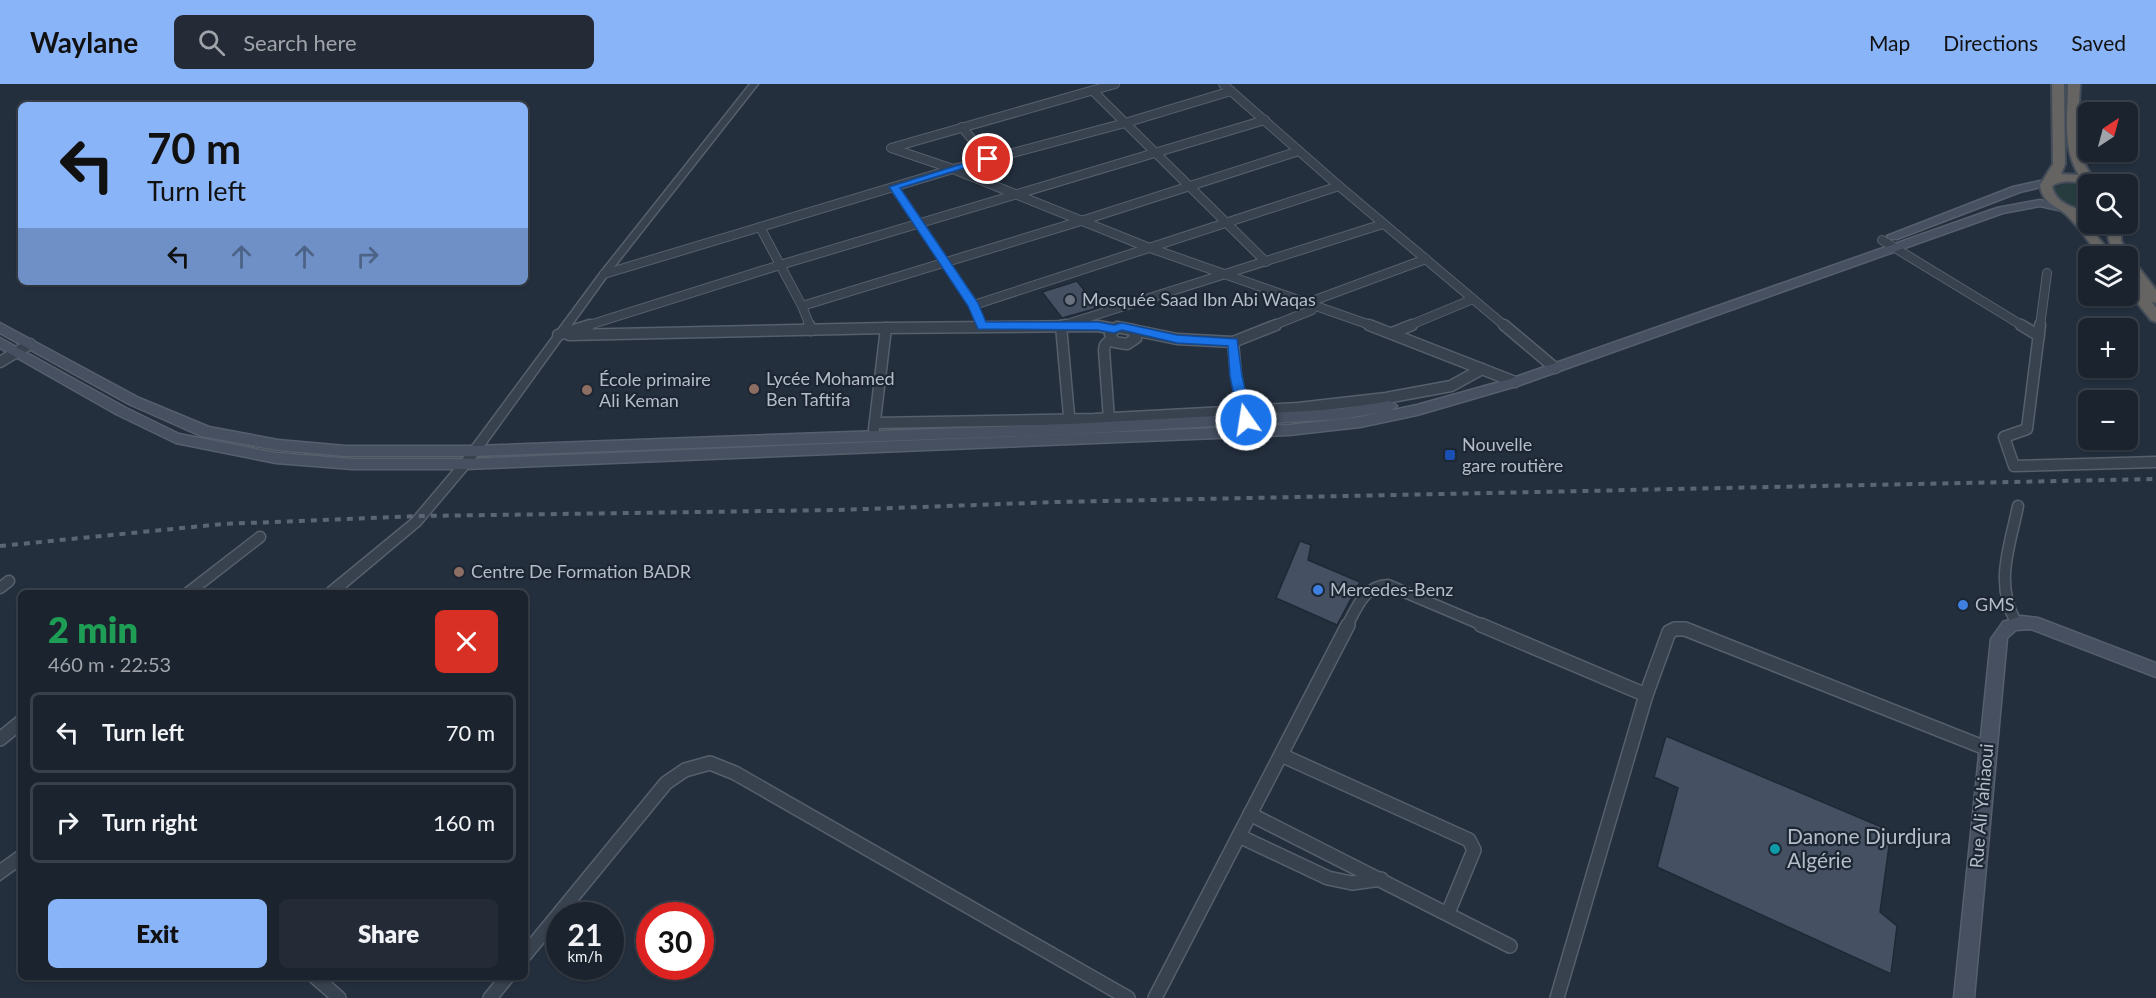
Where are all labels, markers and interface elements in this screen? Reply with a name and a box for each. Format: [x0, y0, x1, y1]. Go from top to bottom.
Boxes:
search box [174, 15, 594, 69]
text: Waylane [30, 25, 138, 59]
icon: search [195, 26, 228, 59]
text: Search here [243, 29, 357, 56]
text: Map [1869, 30, 1910, 55]
text: Directions [1943, 30, 2038, 55]
text: Saved [2071, 30, 2126, 55]
north arrow [2078, 102, 2138, 162]
map controls [2078, 102, 2138, 450]
text: 70 m [147, 123, 241, 173]
icon: left [48, 126, 126, 204]
pin [962, 133, 1013, 184]
icon: arrive [971, 142, 1004, 175]
text: Turn left [147, 174, 246, 207]
button: search [2078, 174, 2138, 234]
icon: left [162, 240, 195, 273]
icon: ahead [225, 240, 258, 273]
icon: ahead [288, 240, 321, 273]
icon: right [351, 240, 384, 273]
button: layers [2078, 246, 2138, 306]
place label: Mosquée Saad Ibn Abi Waqas [1082, 288, 1316, 310]
marker: Mosquée Saad Ibn Abi Waqas [1063, 293, 1077, 307]
button: + [2078, 318, 2138, 378]
place label: Lycée Mohamed Ben Taftifa [766, 367, 895, 410]
place label: École primaire Ali Keman [599, 368, 711, 411]
marker: Lycée Mohamed Ben Taftifa [747, 382, 761, 396]
marker: École primaire Ali Keman [580, 383, 594, 397]
position arrow [1214, 388, 1278, 452]
button: − [2078, 390, 2138, 450]
place label: Nouvelle gare routière [1462, 433, 1563, 476]
marker: Nouvelle gare routière [1443, 448, 1457, 462]
place label: Centre De Formation BADR [471, 560, 692, 582]
marker: Centre De Formation BADR [452, 565, 466, 579]
place label: Mercedes-Benz [1330, 578, 1453, 600]
marker: Mercedes-Benz [1311, 583, 1325, 597]
place label: GMS [1975, 593, 2015, 615]
marker: GMS [1956, 598, 1970, 612]
text: 2 min [48, 607, 138, 651]
button: close [435, 610, 498, 673]
text: 460 m · 22:53 [48, 652, 171, 676]
icon: left [51, 716, 84, 749]
text: Turn left [102, 719, 184, 746]
text: 70 m [446, 719, 495, 746]
street label: Rue Ali Yahiaoui [1965, 743, 1997, 869]
icon: right [51, 806, 84, 839]
text: Turn right [102, 809, 197, 836]
text: 160 m [433, 809, 495, 836]
place label: Danone Djurdjura Algérie [1787, 823, 1951, 872]
marker: Danone Djurdjura Algérie [1768, 842, 1782, 856]
button: Exit [48, 899, 267, 968]
button: Share [279, 899, 498, 968]
speed limit sign: 30 [636, 902, 714, 980]
text: 21 [568, 916, 602, 952]
text: km/h [567, 947, 603, 965]

